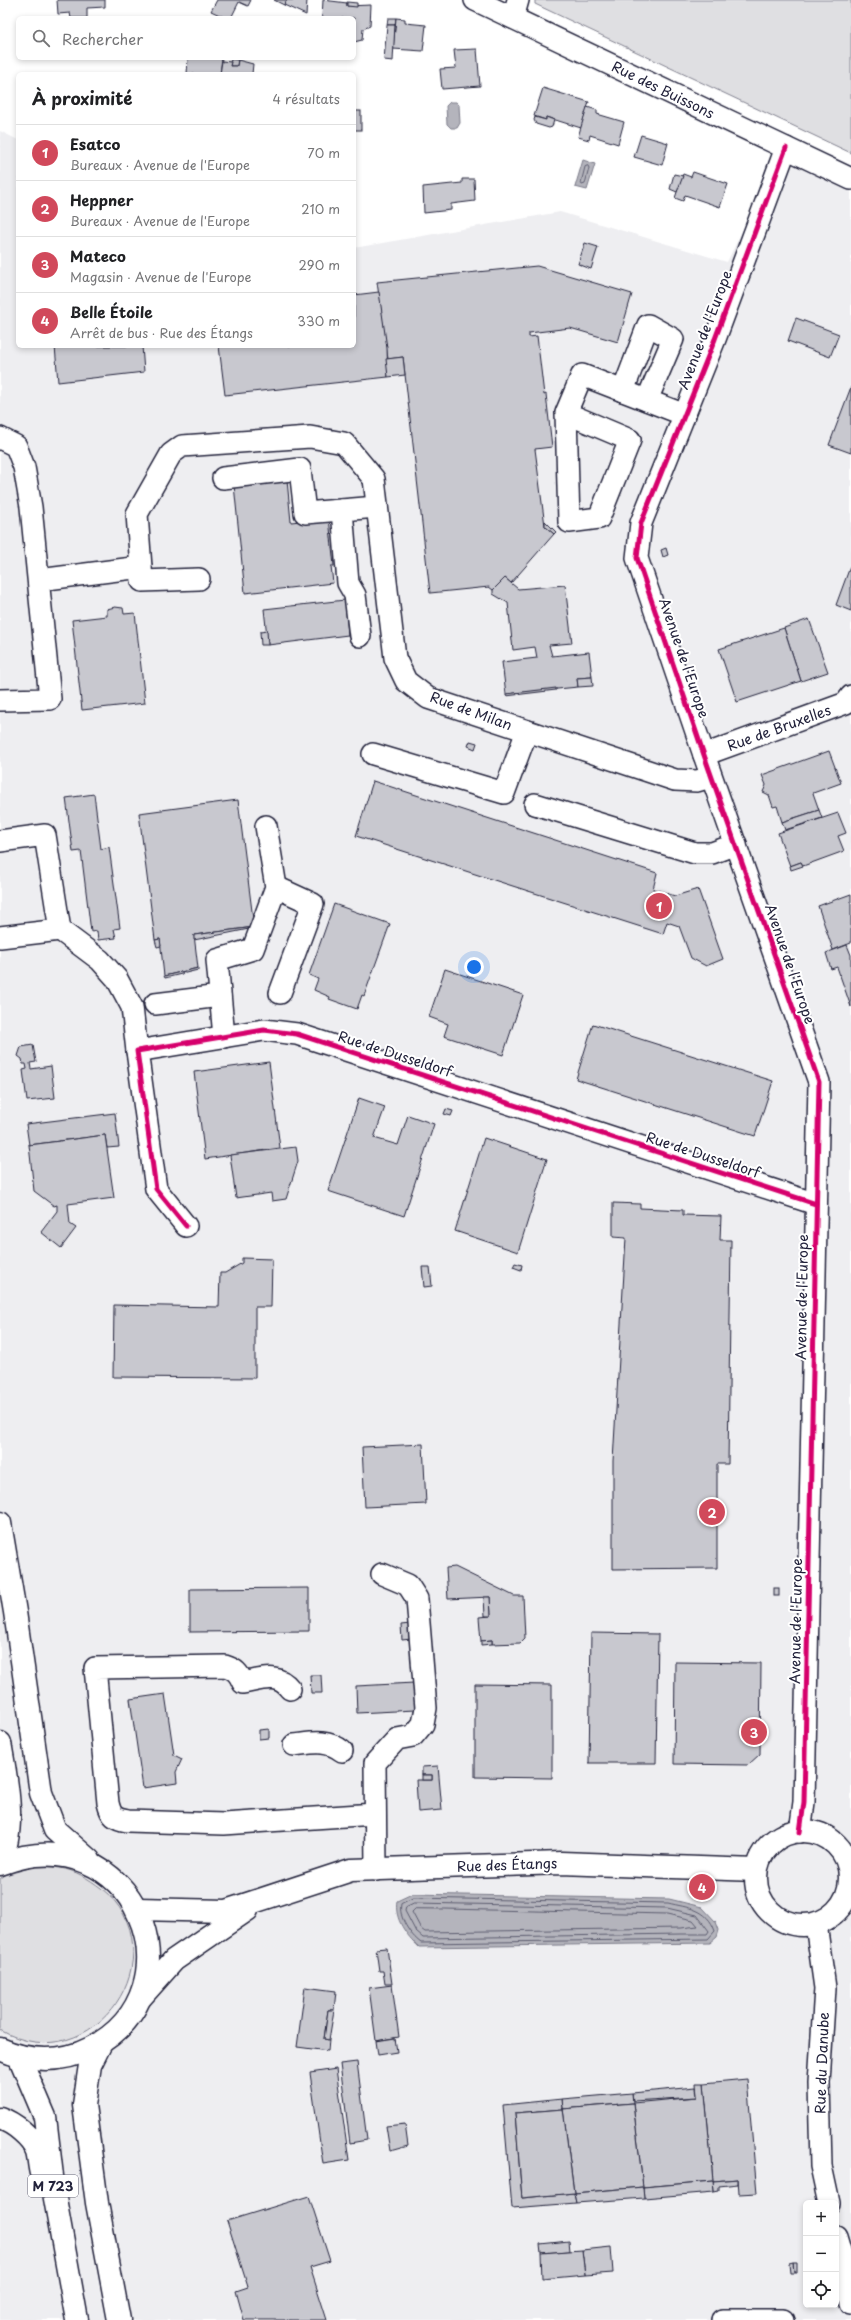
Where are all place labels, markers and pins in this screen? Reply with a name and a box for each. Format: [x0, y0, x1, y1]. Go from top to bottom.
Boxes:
pin: 1 [646, 891, 672, 921]
pin: 2 [699, 1497, 725, 1527]
pin: 3 [741, 1717, 767, 1747]
pin: 4 [689, 1872, 715, 1902]

